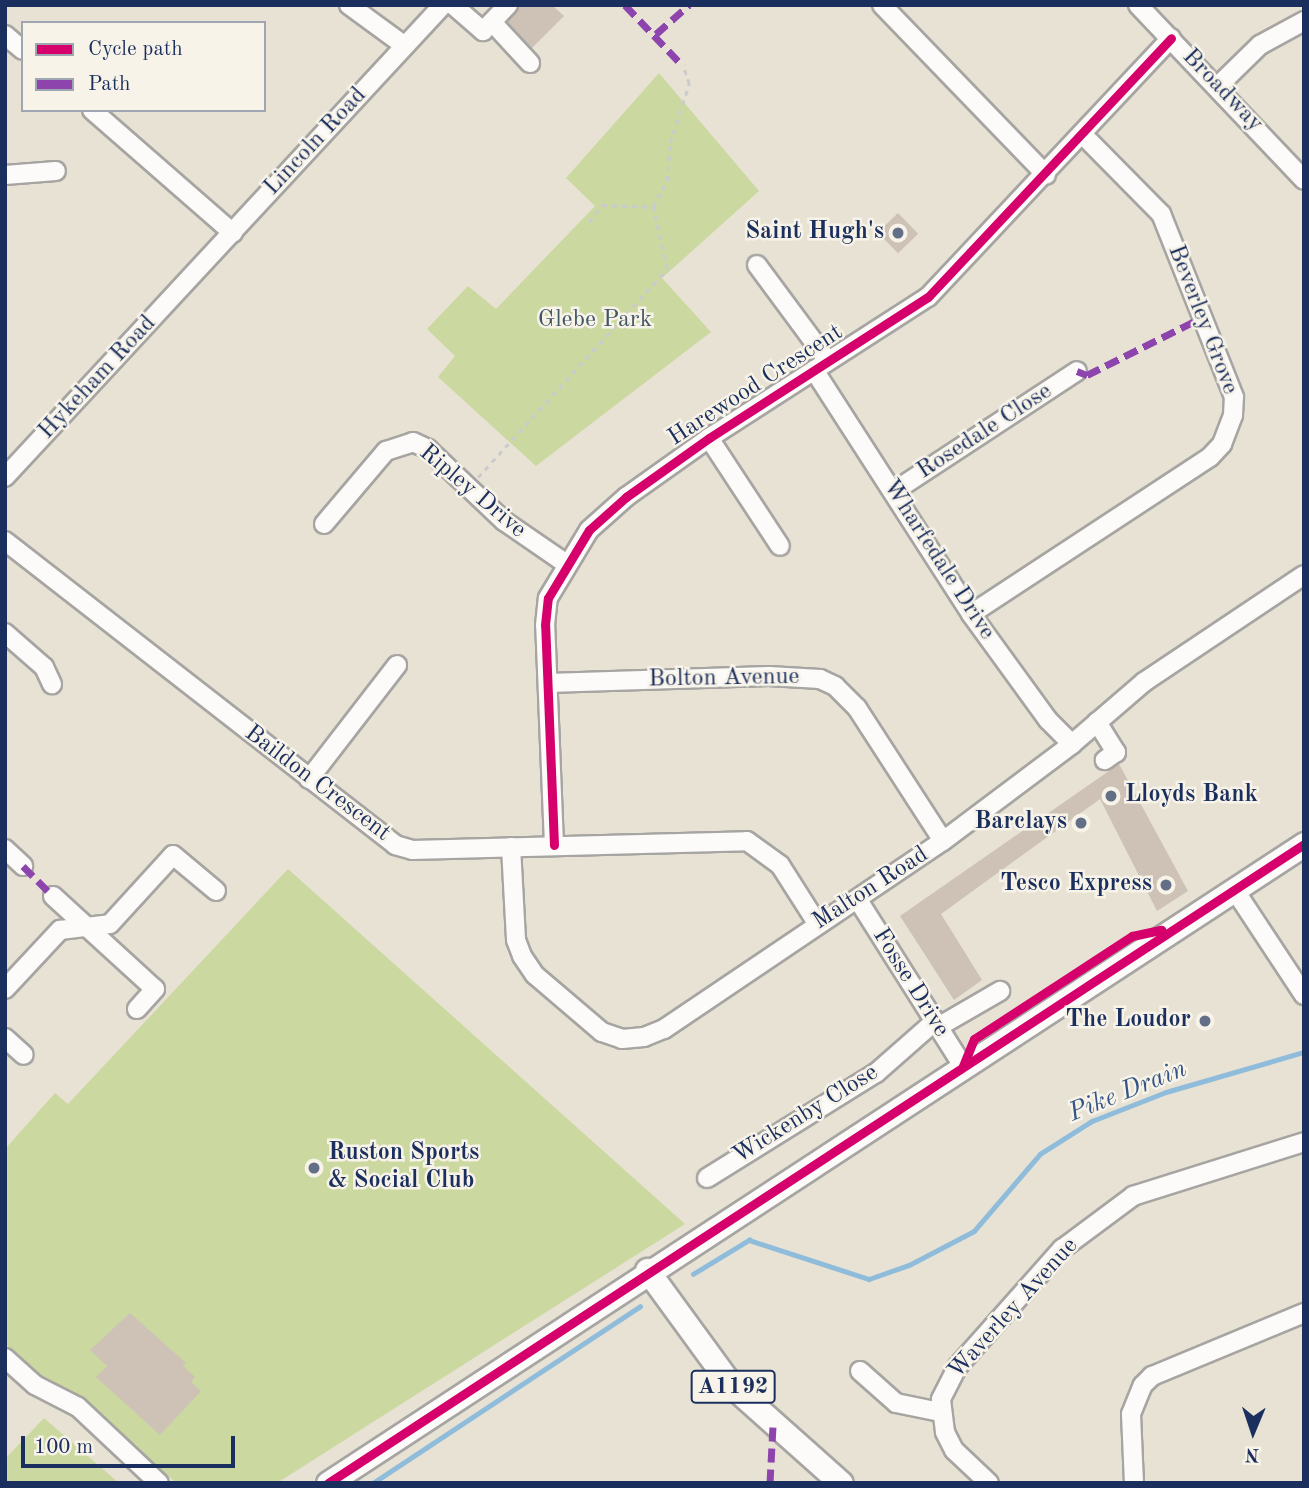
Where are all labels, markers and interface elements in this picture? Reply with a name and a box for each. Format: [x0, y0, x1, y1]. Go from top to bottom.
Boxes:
legend [21, 21, 266, 112]
text: Cycle path [88, 39, 183, 60]
street label: Broadway [1175, 43, 1269, 139]
text: Path [88, 74, 131, 95]
street label: Lincoln Road [259, 82, 373, 202]
place label: Saint Hugh's [745, 219, 884, 247]
marker: Saint Hugh's [890, 225, 906, 241]
street label: Beverley Grove [1160, 241, 1244, 399]
park label: Glebe Park [538, 307, 652, 335]
street label: Hykeham Road [33, 310, 163, 446]
street label: Harewood Crescent [663, 319, 849, 453]
street label: Rosedale Close [912, 378, 1058, 486]
street label: Ripley Drive [413, 439, 531, 545]
street label: Wharfedale Drive [875, 474, 1001, 646]
street label: Bolton Avenue [648, 663, 800, 695]
street label: Baildon Crescent [238, 720, 396, 848]
place label: Lloyds Bank [1125, 782, 1258, 810]
marker: Lloyds Bank [1103, 788, 1119, 804]
place label: Barclays [974, 809, 1067, 837]
marker: Barclays [1073, 815, 1089, 831]
street label: Malton Road [808, 841, 934, 937]
place label: Tesco Express [1000, 871, 1152, 899]
marker: Tesco Express [1158, 877, 1174, 893]
street label: Fosse Drive [865, 923, 955, 1043]
place label: The Loudor [1066, 1007, 1191, 1035]
marker: The Loudor [1197, 1013, 1213, 1029]
water label: Pike Drain [1064, 1054, 1192, 1130]
street label: Wickenby Close [728, 1059, 884, 1171]
place label: Ruston Sports & Social Club [328, 1140, 479, 1196]
marker: Ruston Sports & Social Club [306, 1160, 322, 1176]
street label: Waverley Avenue [943, 1232, 1085, 1386]
road number: A1192 [689, 1368, 777, 1406]
north arrow [1218, 1397, 1288, 1467]
scale bar [24, 1422, 238, 1466]
text: 100 m [34, 1437, 93, 1458]
text: N [1245, 1444, 1260, 1463]

